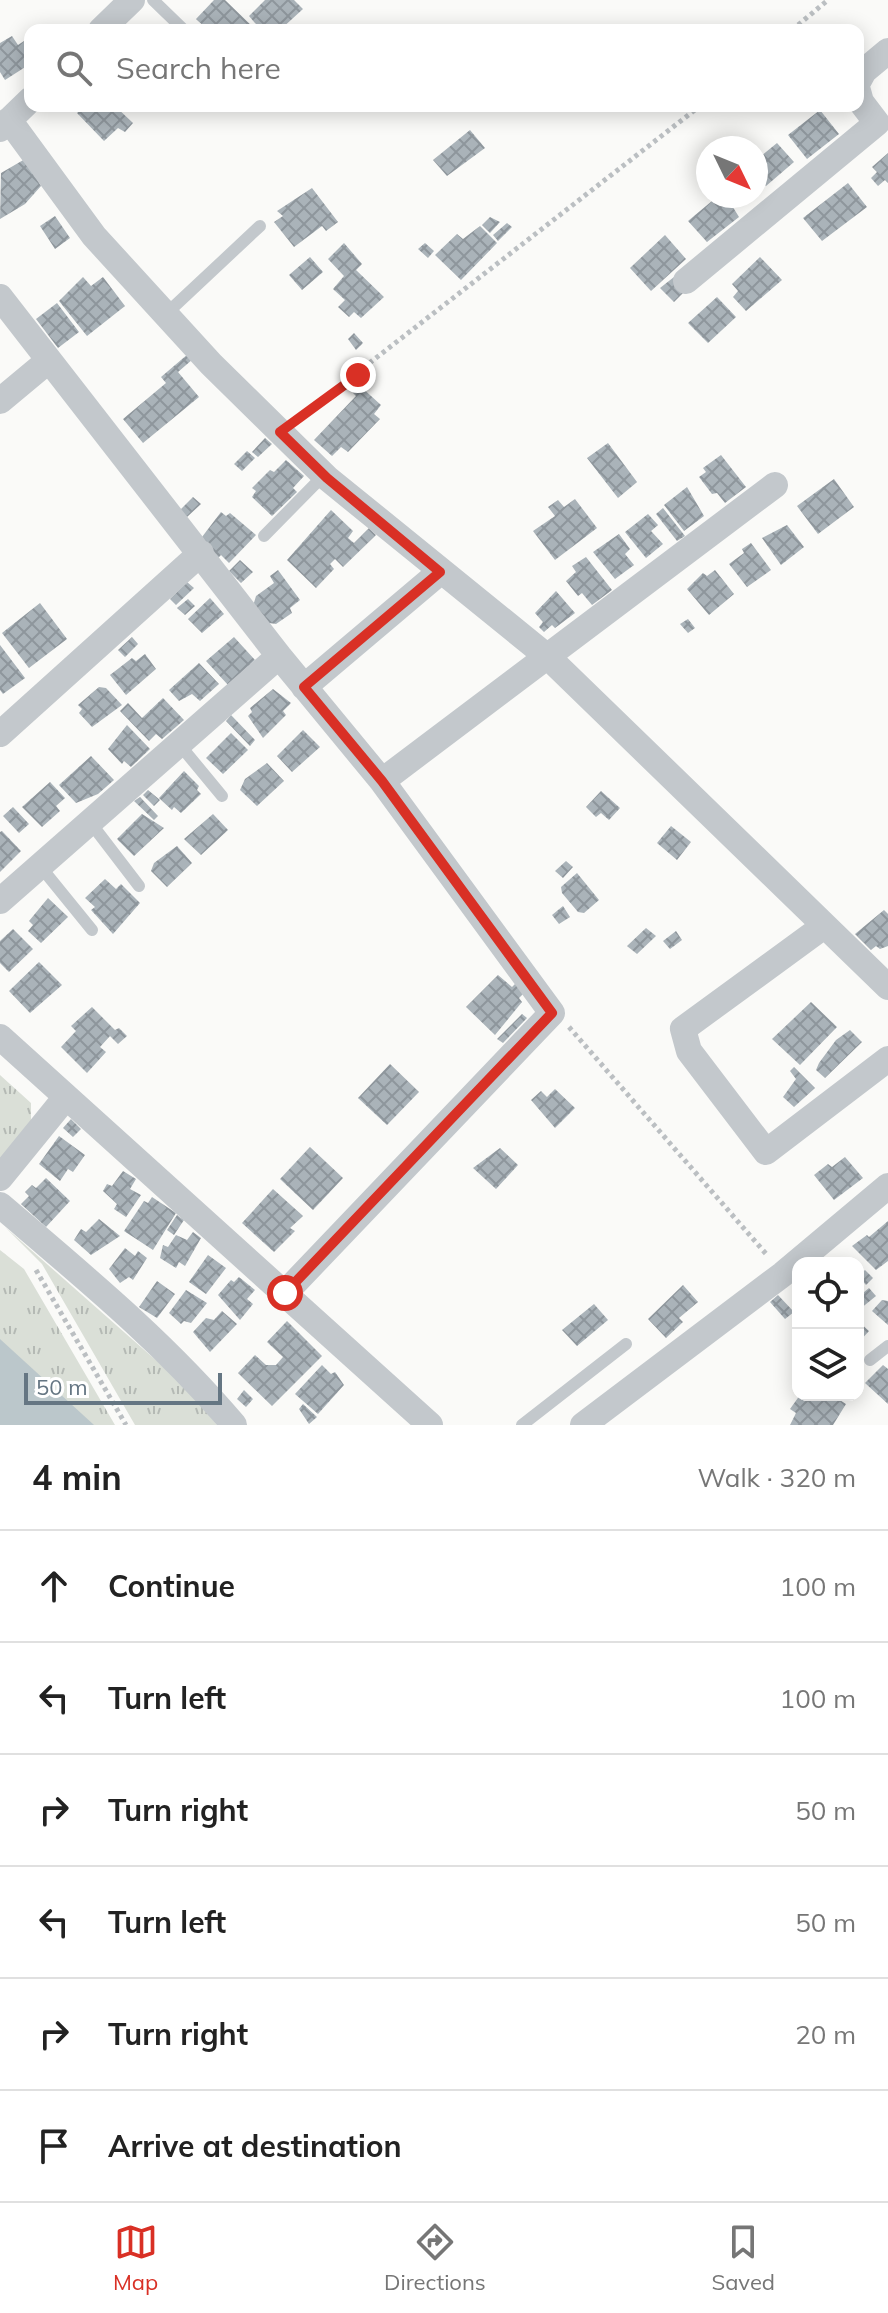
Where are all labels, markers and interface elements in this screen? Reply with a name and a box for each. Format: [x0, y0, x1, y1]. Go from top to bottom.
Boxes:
search box [24, 24, 864, 112]
icon: search [52, 46, 96, 90]
text: Search here [116, 49, 281, 87]
north arrow [696, 136, 768, 208]
route end [340, 357, 376, 393]
map controls [792, 1257, 864, 1401]
button: locate [792, 1257, 864, 1329]
route start [267, 1275, 303, 1311]
button: layers [792, 1329, 864, 1401]
scale bar [24, 1369, 222, 1405]
text: 50 m [36, 1373, 87, 1401]
text: 4 min [32, 1456, 122, 1499]
text: Walk · 320 m [697, 1461, 856, 1494]
icon: ahead [32, 1564, 76, 1608]
text: Continue [108, 1567, 235, 1605]
text: 100 m [780, 1570, 856, 1603]
icon: left [32, 1676, 76, 1720]
text: Turn left [108, 1679, 226, 1717]
text: 100 m [780, 1682, 856, 1715]
icon: right [32, 1788, 76, 1832]
text: Turn right [108, 1791, 248, 1829]
text: 50 m [795, 1794, 856, 1827]
icon: left [32, 1900, 76, 1944]
text: Turn left [108, 1903, 226, 1941]
text: 50 m [795, 1906, 856, 1939]
icon: right [32, 2012, 76, 2056]
text: Turn right [108, 2015, 248, 2053]
text: 20 m [795, 2018, 856, 2051]
icon: arrive [32, 2124, 76, 2168]
text: Arrive at destination [108, 2127, 402, 2165]
tab: Map [113, 2220, 158, 2296]
tab: Directions [384, 2220, 486, 2296]
tab: Saved [712, 2220, 775, 2296]

